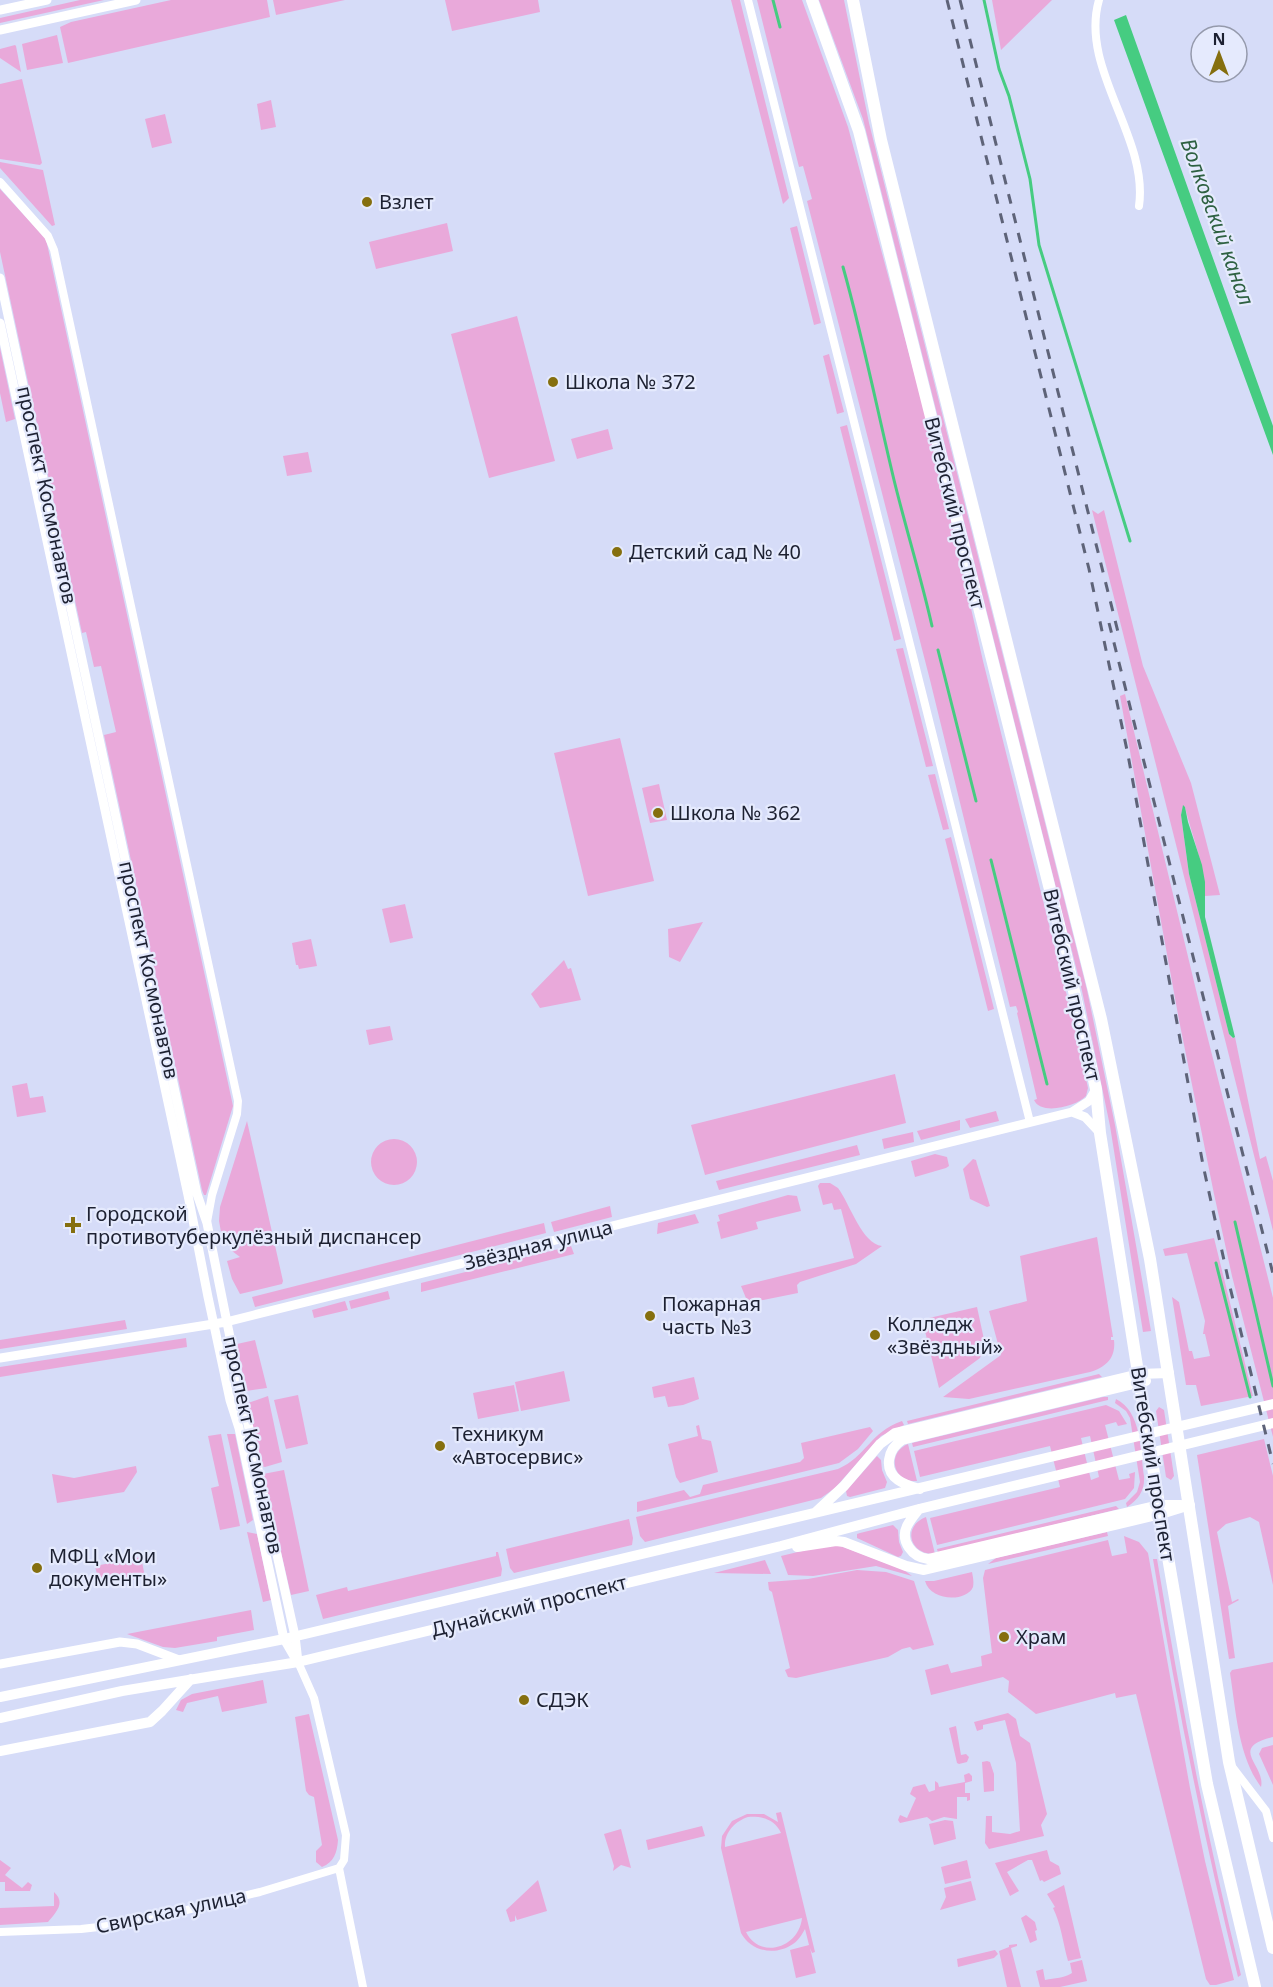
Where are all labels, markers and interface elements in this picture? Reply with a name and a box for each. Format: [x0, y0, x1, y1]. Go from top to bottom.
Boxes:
north arrow [1189, 24, 1249, 84]
text: N [1212, 28, 1226, 50]
water label: Волковский канал [1175, 134, 1261, 309]
place label: Взлет [379, 188, 434, 215]
marker: Взлет [360, 195, 374, 209]
place label: Школа № 372 [565, 368, 696, 395]
marker: Школа № 372 [546, 375, 560, 389]
street label: проспект Космонавтов [11, 383, 84, 606]
street label: Витебский проспект [919, 414, 992, 612]
place label: Детский сад № 40 [629, 538, 801, 565]
marker: Детский сад № 40 [610, 545, 624, 559]
place label: Школа № 362 [670, 799, 801, 826]
marker: Школа № 362 [651, 806, 665, 820]
street label: проспект Космонавтов [113, 858, 186, 1081]
street label: Витебский проспект [1037, 886, 1108, 1084]
place label: Городской противотуберкулёзный диспансер [86, 1200, 421, 1250]
street label: Звёздная улица [461, 1213, 615, 1276]
marker: Городской противотуберкулёзный диспансер [64, 1216, 82, 1234]
place label: Пожарная часть №3 [662, 1290, 761, 1340]
marker: Пожарная часть №3 [643, 1309, 657, 1323]
place label: Колледж «Звёздный» [887, 1310, 1003, 1360]
marker: Колледж «Звёздный» [868, 1328, 882, 1342]
street label: проспект Космонавтов [217, 1333, 290, 1556]
street label: Витебский проспект [1125, 1364, 1182, 1563]
place label: Техникум «Автосервис» [452, 1420, 583, 1470]
marker: Техникум «Автосервис» [433, 1439, 447, 1453]
place label: МФЦ «Мои документы» [49, 1542, 167, 1592]
marker: МФЦ «Мои документы» [30, 1561, 44, 1575]
street label: Дунайский проспект [428, 1568, 630, 1643]
place label: Храм [1016, 1623, 1066, 1650]
marker: Храм [997, 1630, 1011, 1644]
place label: СДЭК [536, 1686, 589, 1713]
marker: СДЭК [517, 1693, 531, 1707]
street label: Свирская улица [93, 1881, 249, 1940]

